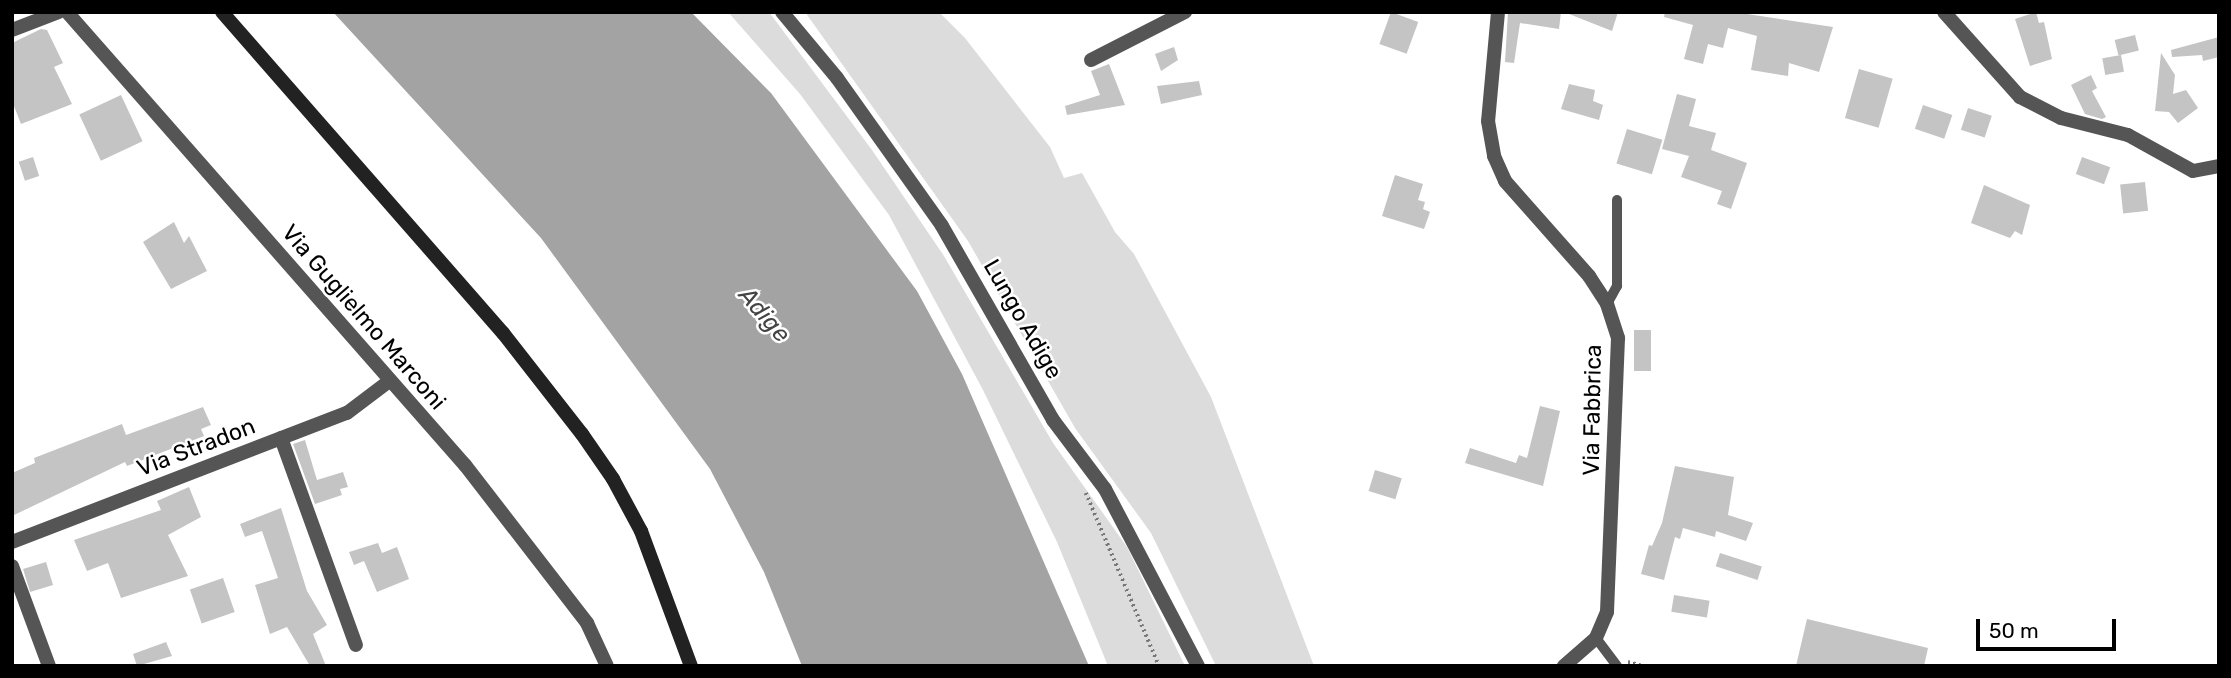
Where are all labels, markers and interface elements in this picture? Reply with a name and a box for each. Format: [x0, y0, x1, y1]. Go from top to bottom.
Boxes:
street label: Via Guglielmo Marconi [276, 219, 452, 415]
street label: Lungo Adige [978, 254, 1068, 384]
water label: Adige [732, 282, 796, 348]
street label: Via Fabbrica [1577, 344, 1607, 476]
street label: Via Stradon [133, 412, 259, 482]
scale bar [1979, 604, 2119, 648]
text: 50 m [1989, 618, 2039, 643]

